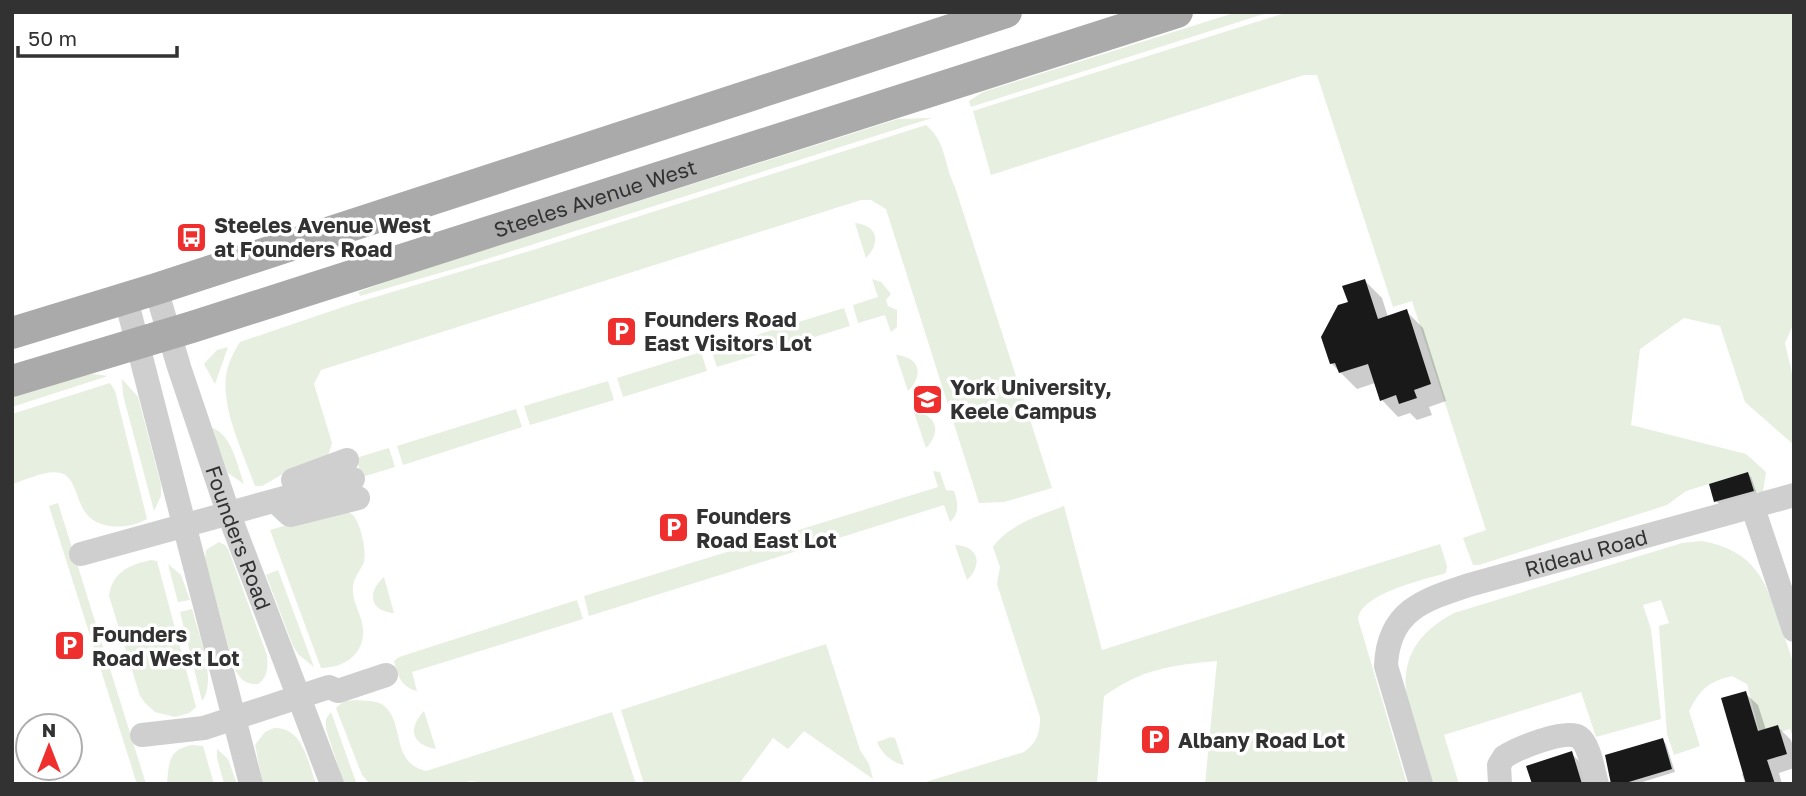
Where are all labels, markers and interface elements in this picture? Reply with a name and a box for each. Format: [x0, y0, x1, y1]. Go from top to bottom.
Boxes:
scale bar [18, 14, 177, 58]
text: 50 m [28, 25, 77, 51]
street label: Steeles Avenue West [490, 154, 700, 243]
place label: Steeles Avenue West at Founders Road [214, 212, 431, 262]
bus stop icon: Steeles Avenue West at Founders Road [174, 220, 208, 254]
place label: Founders Road East Visitors Lot [644, 306, 812, 356]
parking icon: Founders Road East Visitors Lot [604, 314, 638, 348]
place label: York University, Keele Campus [950, 374, 1112, 424]
school or university icon: York University, Keele Campus [910, 382, 944, 416]
street label: Founders Road [200, 462, 277, 613]
place label: Founders Road East Lot [696, 503, 837, 553]
parking icon: Founders Road East Lot [656, 511, 690, 545]
street label: Rideau Road [1522, 523, 1650, 582]
place label: Founders Road West Lot [92, 621, 240, 671]
parking icon: Founders Road West Lot [52, 629, 86, 663]
north arrow [14, 712, 84, 782]
text: N [42, 718, 56, 741]
parking icon: Albany Road Lot [1138, 723, 1172, 757]
place label: Albany Road Lot [1178, 727, 1345, 753]

